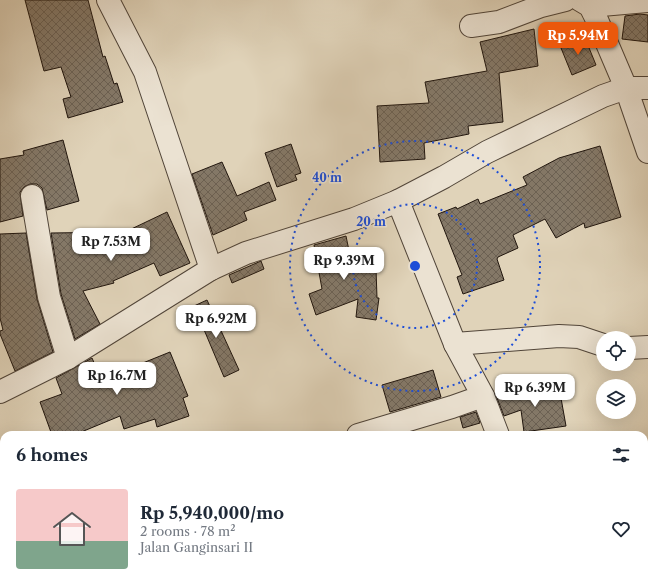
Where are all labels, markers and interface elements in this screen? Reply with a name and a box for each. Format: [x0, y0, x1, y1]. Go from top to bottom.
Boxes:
pin: Rp 5.94M [537, 22, 619, 56]
text: Rp 5.94M [547, 27, 609, 43]
text: 40 m [312, 170, 342, 185]
text: 20 m [356, 214, 386, 229]
pin: Rp 7.53M [70, 228, 152, 262]
text: Rp 7.53M [81, 233, 141, 249]
pin: Rp 9.39M [303, 247, 385, 281]
text: Rp 9.39M [313, 252, 375, 268]
centre of rings [408, 259, 422, 273]
pin: Rp 6.92M [175, 305, 257, 339]
text: Rp 6.92M [185, 310, 247, 326]
map controls [596, 331, 636, 419]
button: locate [596, 331, 636, 371]
pin: Rp 16.7M [76, 362, 158, 396]
text: Rp 16.7M [87, 367, 147, 383]
pin: Rp 6.39M [494, 374, 576, 408]
text: Rp 6.39M [504, 379, 566, 395]
button: layers [596, 379, 636, 419]
icon: filters [610, 444, 632, 466]
text: 6 homes [16, 445, 88, 465]
text: Rp 5,940,000/mo [140, 503, 284, 523]
icon: home [48, 505, 96, 553]
icon: heart [610, 518, 632, 540]
text: 2 rooms · 78 m² [140, 523, 236, 539]
text: Jalan Ganginsari II [140, 539, 253, 555]

